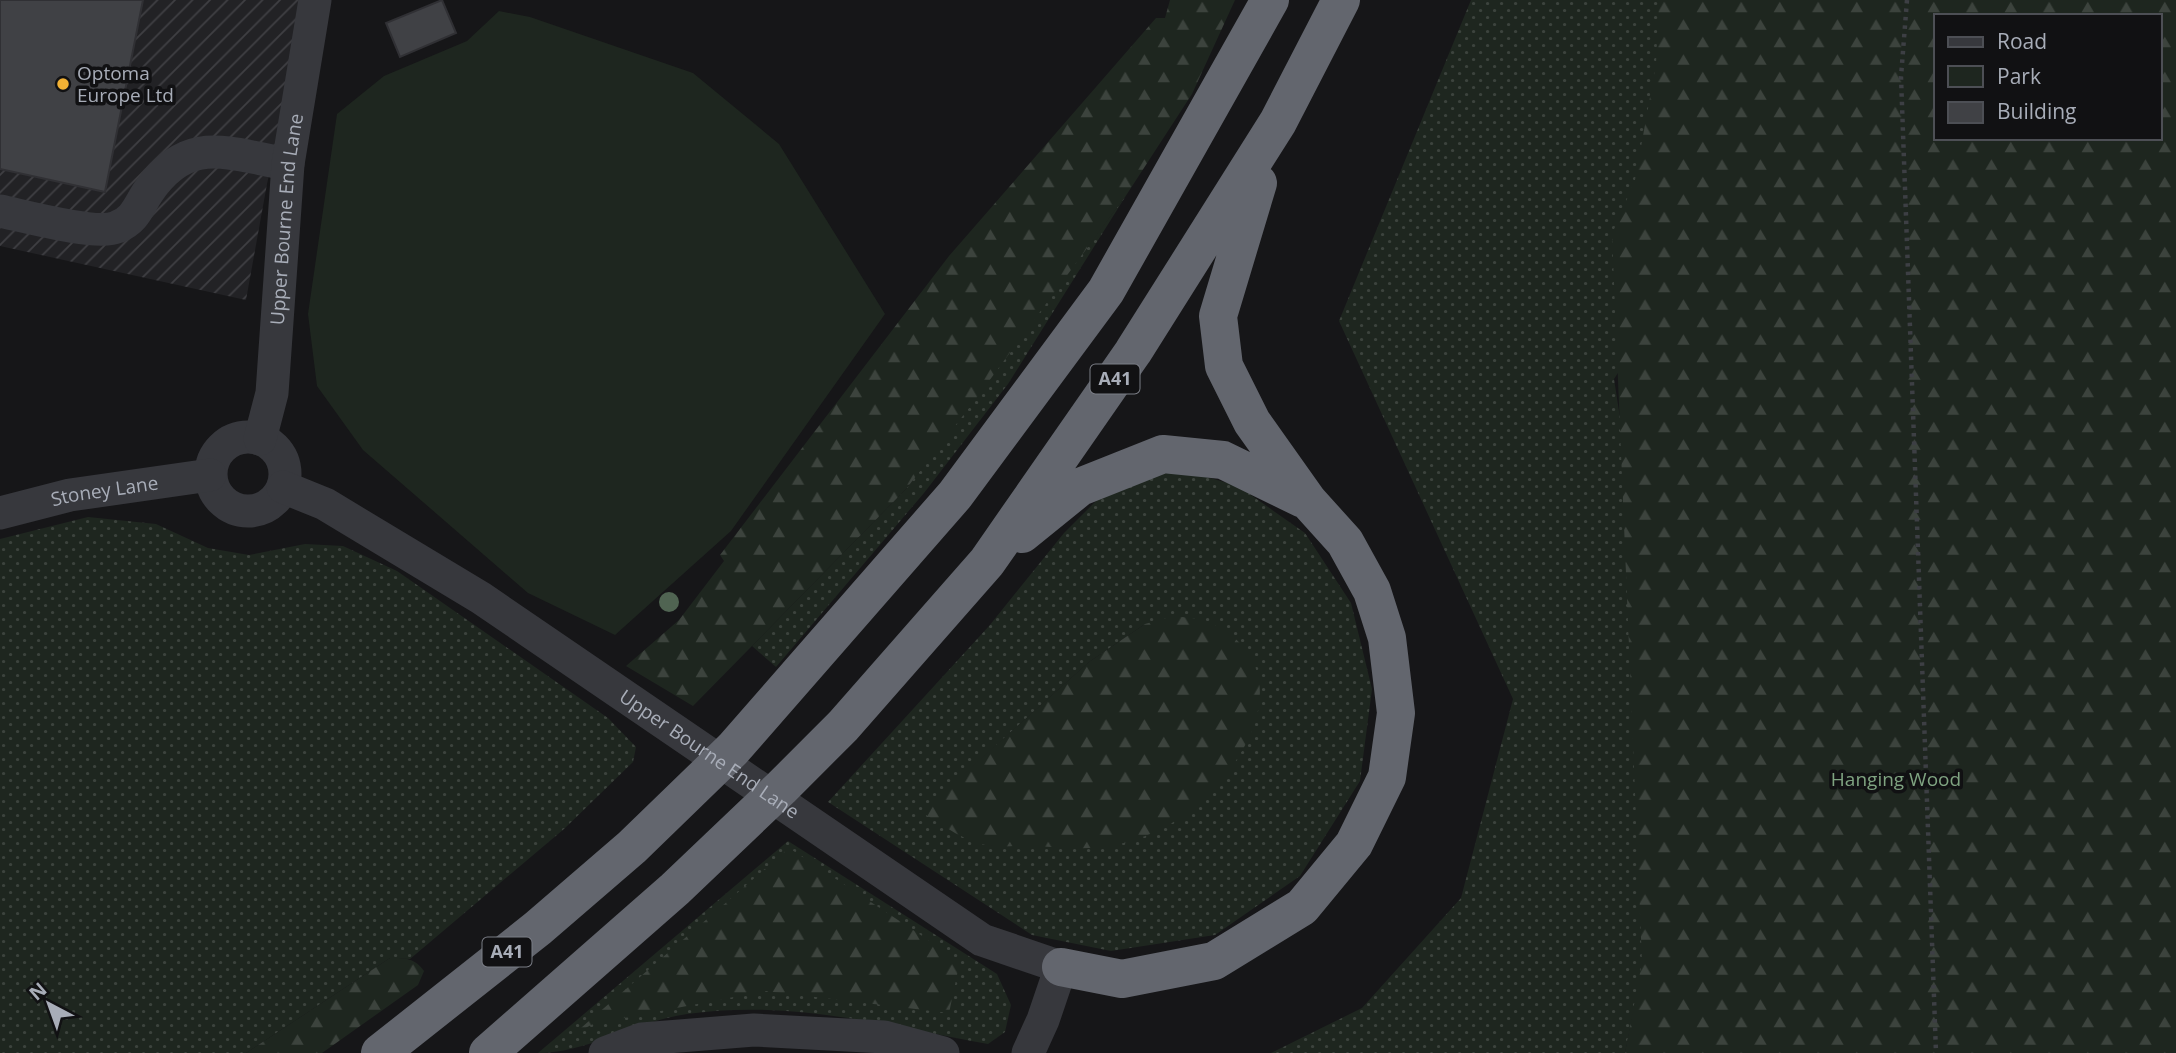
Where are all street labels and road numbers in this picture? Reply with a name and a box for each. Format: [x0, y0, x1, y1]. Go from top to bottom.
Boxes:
street label: Upper Bourne End Lane [264, 111, 309, 326]
road number: A41 [1090, 365, 1140, 394]
street label: Stoney Lane [48, 470, 160, 512]
street label: Upper Bourne End Lane [614, 683, 804, 825]
road number: A41 [482, 937, 532, 967]

